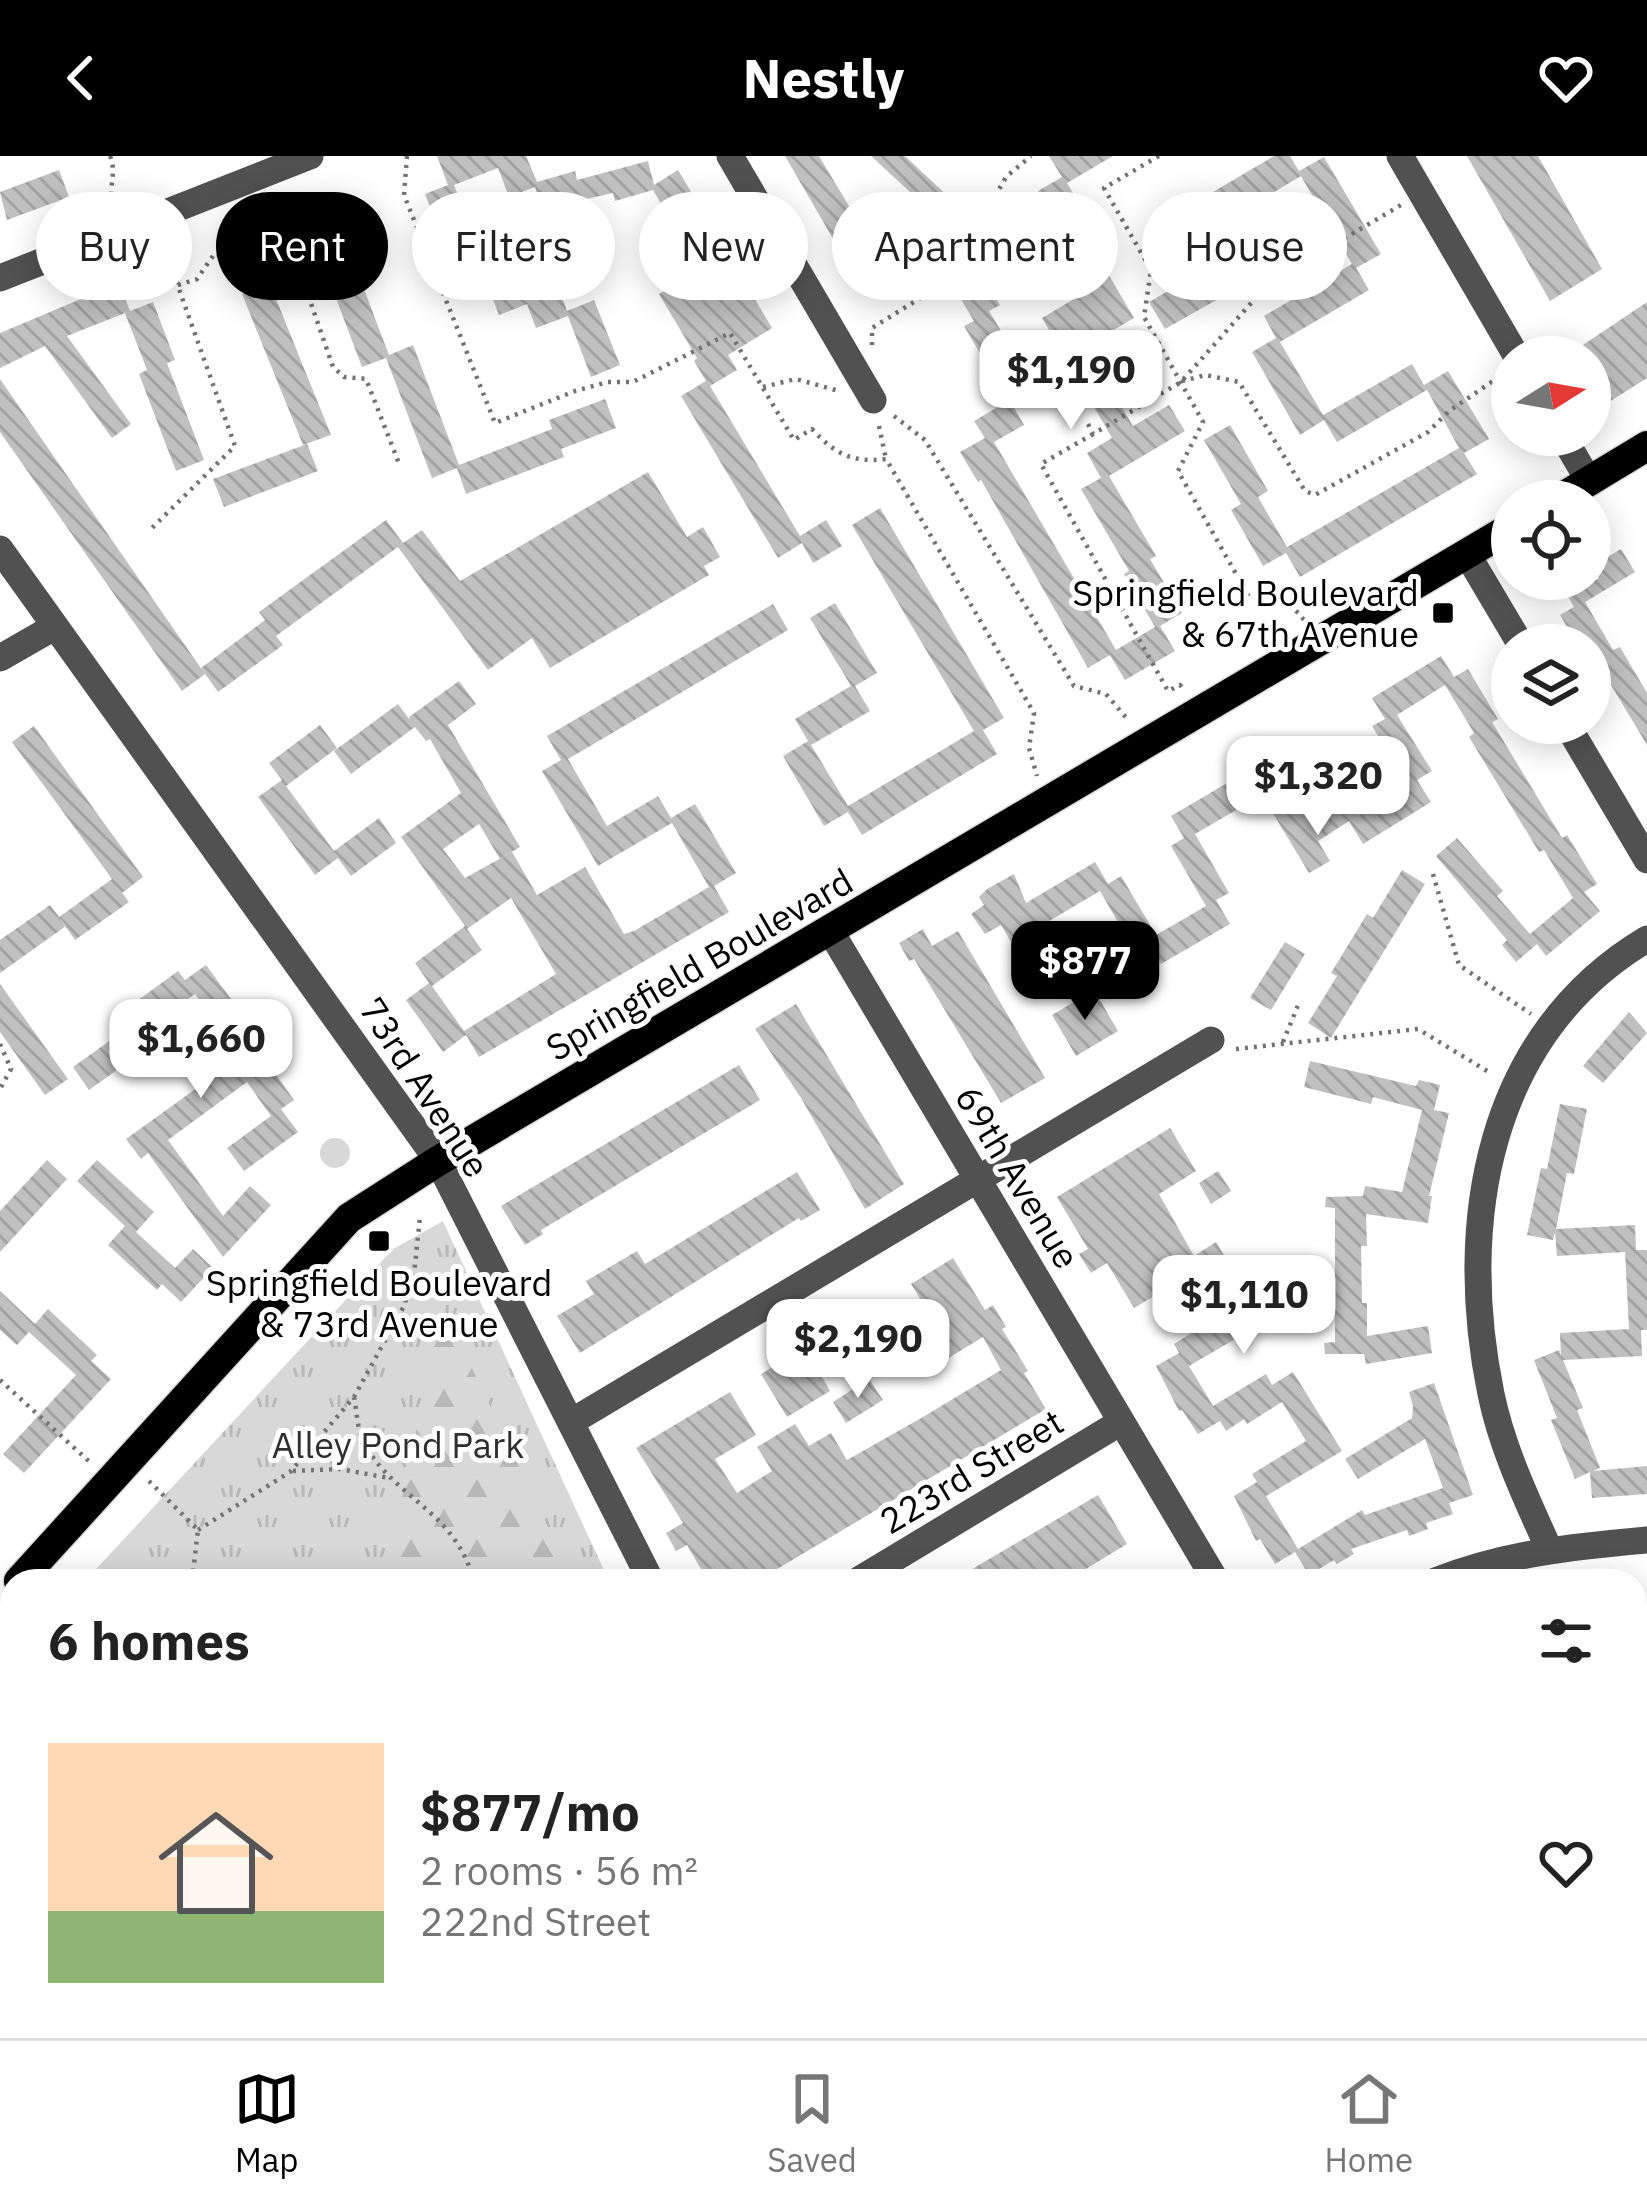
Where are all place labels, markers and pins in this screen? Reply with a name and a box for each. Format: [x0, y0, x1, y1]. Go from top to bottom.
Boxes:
pin: $1,190 [973, 330, 1169, 432]
place label: Springfield Boulevard & 67th Avenue [1072, 569, 1419, 657]
marker: Springfield Boulevard & 67th Avenue [1430, 600, 1456, 626]
pin: $1,320 [1220, 736, 1416, 838]
pin: $877 [1014, 921, 1156, 1023]
pin: $1,660 [103, 999, 299, 1101]
marker: Springfield Boulevard & 73rd Avenue [366, 1228, 392, 1254]
pin: $1,110 [1146, 1255, 1342, 1357]
place label: Springfield Boulevard & 73rd Avenue [206, 1259, 552, 1347]
pin: $2,190 [760, 1299, 956, 1401]

